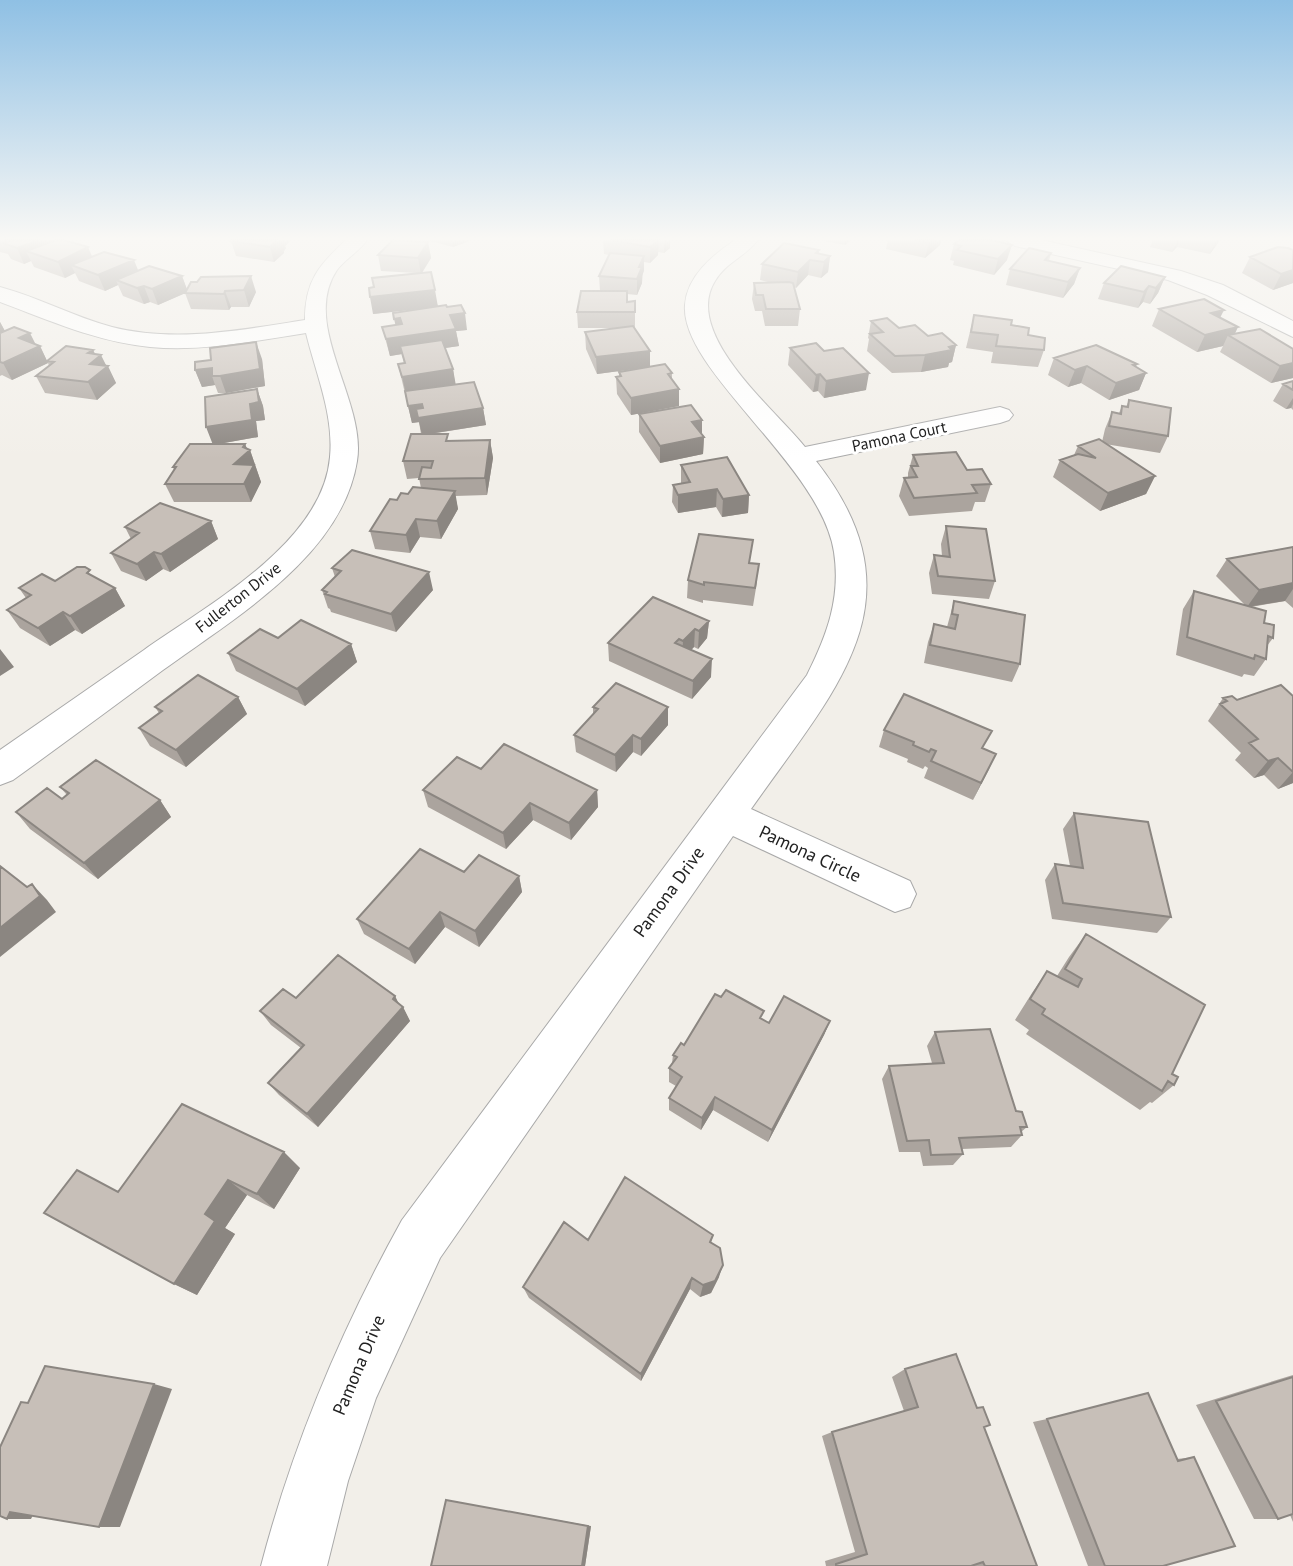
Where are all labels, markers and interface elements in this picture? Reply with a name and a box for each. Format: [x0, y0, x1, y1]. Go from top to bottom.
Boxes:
street label: Pamona Court [850, 416, 949, 456]
street label: Fullerton Drive [191, 557, 285, 637]
street label: Pamona Circle [756, 820, 865, 887]
street label: Pamona Drive [628, 842, 709, 942]
street label: Pamona Drive [327, 1311, 390, 1418]

